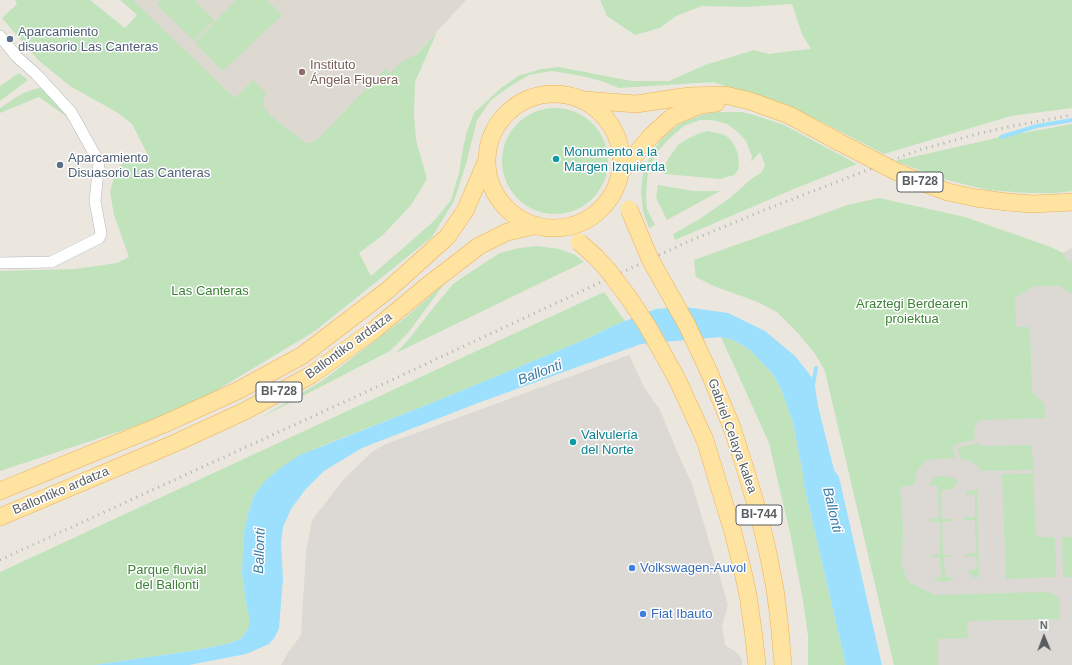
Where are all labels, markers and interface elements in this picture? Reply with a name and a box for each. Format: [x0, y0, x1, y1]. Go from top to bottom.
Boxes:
place label: Aparcamiento disuasorio Las Canteras [18, 24, 158, 55]
marker: Aparcamiento disuasorio Las Canteras [5, 34, 15, 44]
place label: Instituto Ángela Figuera [310, 57, 398, 88]
marker: Instituto Ángela Figuera [297, 67, 307, 77]
place label: Monumento a la Margen Izquierda [564, 144, 665, 175]
place label: Aparcamiento Disuasorio Las Canteras [68, 150, 210, 181]
marker: Monumento a la Margen Izquierda [551, 154, 561, 164]
marker: Aparcamiento Disuasorio Las Canteras [55, 160, 65, 170]
road number: BI-728 [897, 172, 943, 192]
park label: Las Canteras [171, 283, 249, 299]
park label: Araztegi Berdearen proiektua [856, 296, 968, 327]
street label: Ballontiko ardatza [303, 309, 395, 383]
water label: Ballonti [516, 357, 564, 389]
street label: Gabriel Celaya kalea [704, 377, 760, 495]
road number: BI-728 [256, 382, 302, 402]
place label: Valvulería del Norte [581, 427, 638, 458]
marker: Valvulería del Norte [568, 437, 578, 447]
street label: Ballontiko ardatza [10, 464, 112, 518]
water label: Ballonti [819, 486, 845, 534]
road number: BI-744 [736, 505, 782, 525]
water label: Ballonti [251, 528, 269, 574]
place label: Volkswagen-Auvol [640, 560, 746, 576]
park label: Parque fluvial del Ballonti [128, 562, 206, 593]
marker: Volkswagen-Auvol [627, 563, 637, 573]
place label: Fiat Ibauto [651, 606, 712, 622]
marker: Fiat Ibauto [638, 609, 648, 619]
north arrow [1024, 617, 1064, 657]
text: N [1040, 619, 1048, 631]

